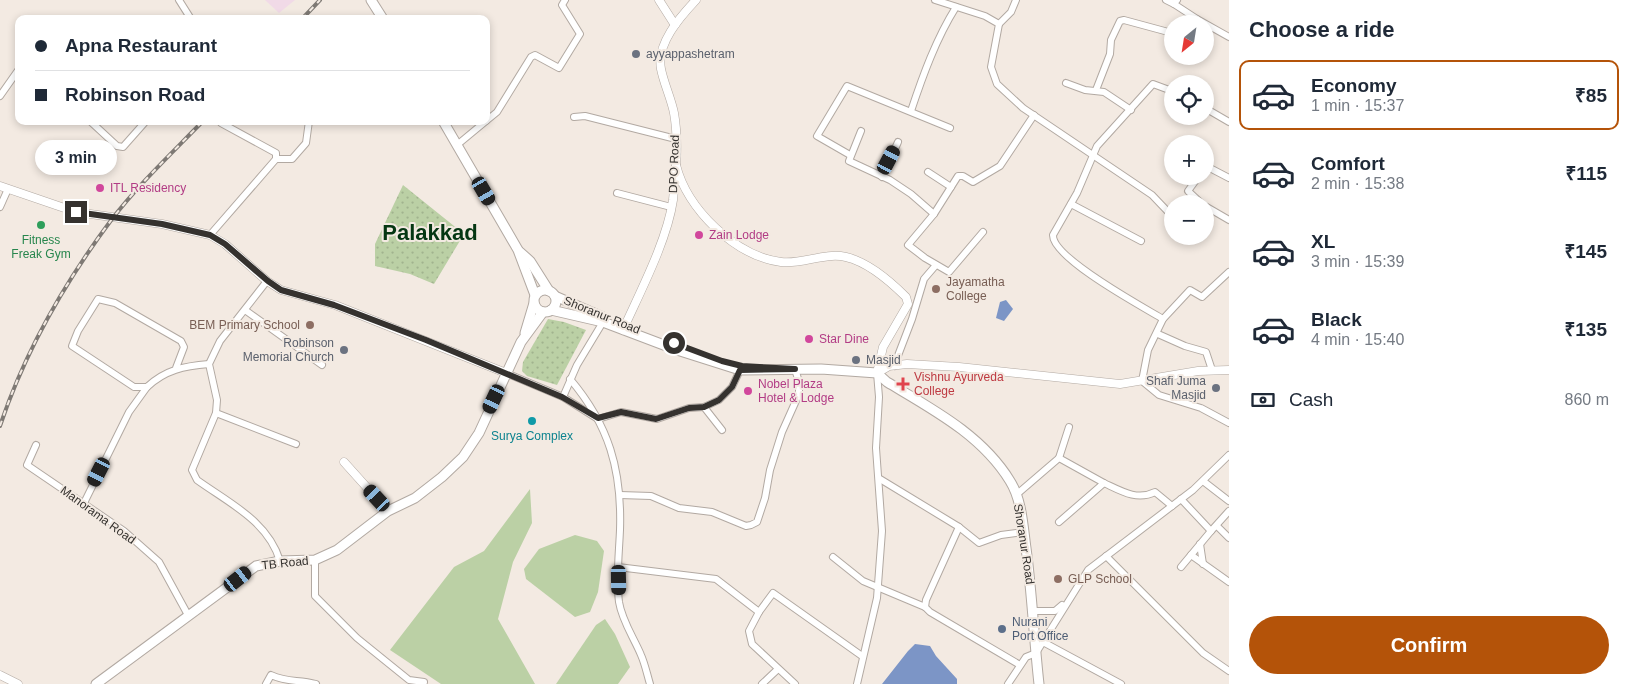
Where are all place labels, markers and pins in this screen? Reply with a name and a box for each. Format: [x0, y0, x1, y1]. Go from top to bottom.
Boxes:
place label: ayyappashetram [646, 47, 735, 61]
marker: ayyappashetram [630, 48, 642, 60]
place label: ITL Residency [110, 181, 186, 195]
marker: ITL Residency [94, 182, 106, 194]
marker: Fitness Freak Gym [35, 219, 47, 231]
place label: Zain Lodge [709, 228, 769, 242]
marker: Zain Lodge [693, 229, 705, 241]
place label: Fitness Freak Gym [11, 233, 71, 261]
place label: Jayamatha College [946, 275, 1005, 303]
marker: Jayamatha College [930, 283, 942, 295]
place label: BEM Primary School [189, 318, 300, 332]
marker: BEM Primary School [304, 319, 316, 331]
place label: Star Dine [819, 332, 869, 346]
marker: Star Dine [803, 333, 815, 345]
place label: Robinson Memorial Church [243, 336, 334, 364]
marker: Robinson Memorial Church [338, 344, 350, 356]
place label: Masjid [866, 353, 901, 367]
marker: Masjid [850, 354, 862, 366]
place label: Vishnu Ayurveda College [914, 370, 1004, 398]
place label: Shafi Juma Masjid [1146, 374, 1206, 402]
place label: Nobel Plaza Hotel & Lodge [758, 377, 834, 405]
marker: Vishnu Ayurveda College [896, 377, 910, 391]
marker: Shafi Juma Masjid [1210, 382, 1222, 394]
marker: Nobel Plaza Hotel & Lodge [742, 385, 754, 397]
marker: Surya Complex [526, 415, 538, 427]
place label: Surya Complex [491, 429, 573, 443]
place label: GLP School [1068, 572, 1132, 586]
marker: GLP School [1052, 573, 1064, 585]
place label: Nurani Port Office [1012, 615, 1069, 643]
marker: Nurani Port Office [996, 623, 1008, 635]

